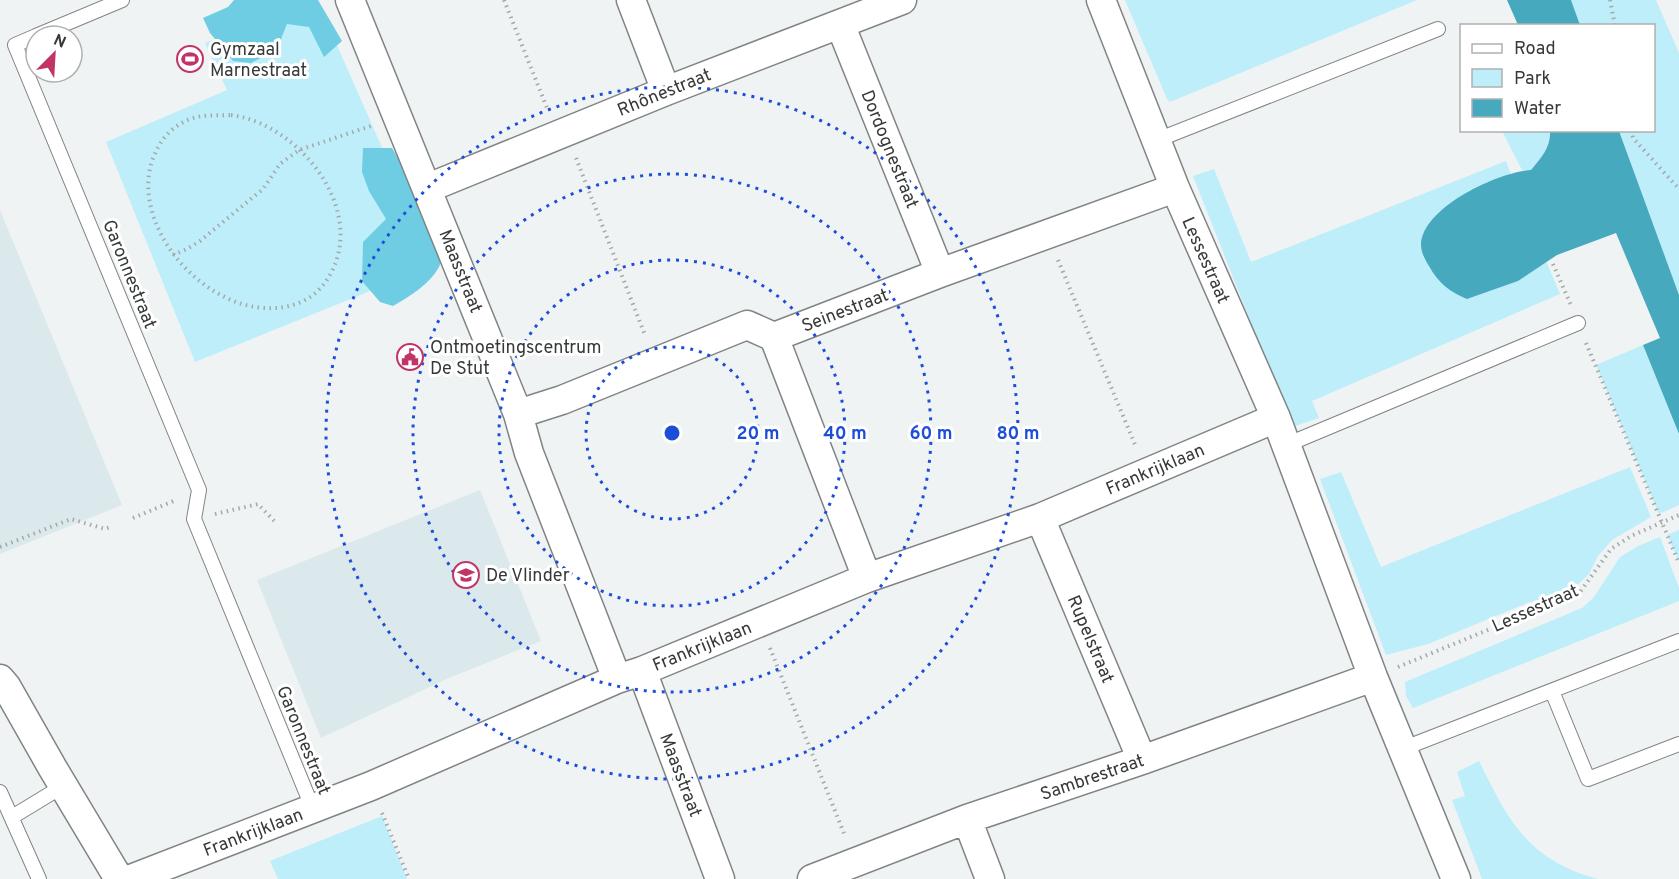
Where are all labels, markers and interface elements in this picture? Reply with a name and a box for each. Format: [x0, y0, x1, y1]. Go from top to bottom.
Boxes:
north arrow [24, 24, 84, 84]
legend [1460, 24, 1655, 132]
text: N [50, 31, 69, 54]
text: Road [1514, 38, 1556, 61]
place label: Gymzaal Marnestraat [210, 39, 307, 83]
sports icon: Gymzaal Marnestraat [175, 44, 205, 74]
street label: Rhônestraat [614, 64, 715, 123]
text: Park [1514, 68, 1551, 91]
street label: Dordognestraat [854, 87, 923, 212]
text: Water [1514, 98, 1561, 121]
street label: Lessestraat [1175, 214, 1234, 307]
street label: Garonnestraat [96, 217, 161, 332]
street label: Maasstraat [432, 226, 487, 317]
street label: Seinestraat [799, 284, 892, 338]
place label: Ontmoetingscentrum De Stut [430, 337, 602, 381]
public building icon: Ontmoetingscentrum De Stut [395, 342, 425, 372]
centre of rings [662, 423, 682, 443]
text: 20 m [736, 423, 780, 446]
text: 40 m [823, 423, 867, 446]
text: 60 m [909, 423, 953, 446]
text: 80 m [996, 423, 1040, 446]
street label: Frankrijklaan [1103, 439, 1208, 502]
school or university icon: De Vlinder [451, 560, 481, 590]
place label: De Vlinder [486, 565, 570, 588]
street label: Lessestraat [1489, 580, 1582, 639]
street label: Rupelstraat [1061, 592, 1118, 687]
street label: Frankrijklaan [649, 617, 756, 678]
street label: Garonnestraat [270, 683, 335, 798]
street label: Maasstraat [653, 730, 706, 821]
street label: Sambrestraat [1038, 750, 1147, 807]
street label: Frankrijklaan [200, 804, 307, 863]

